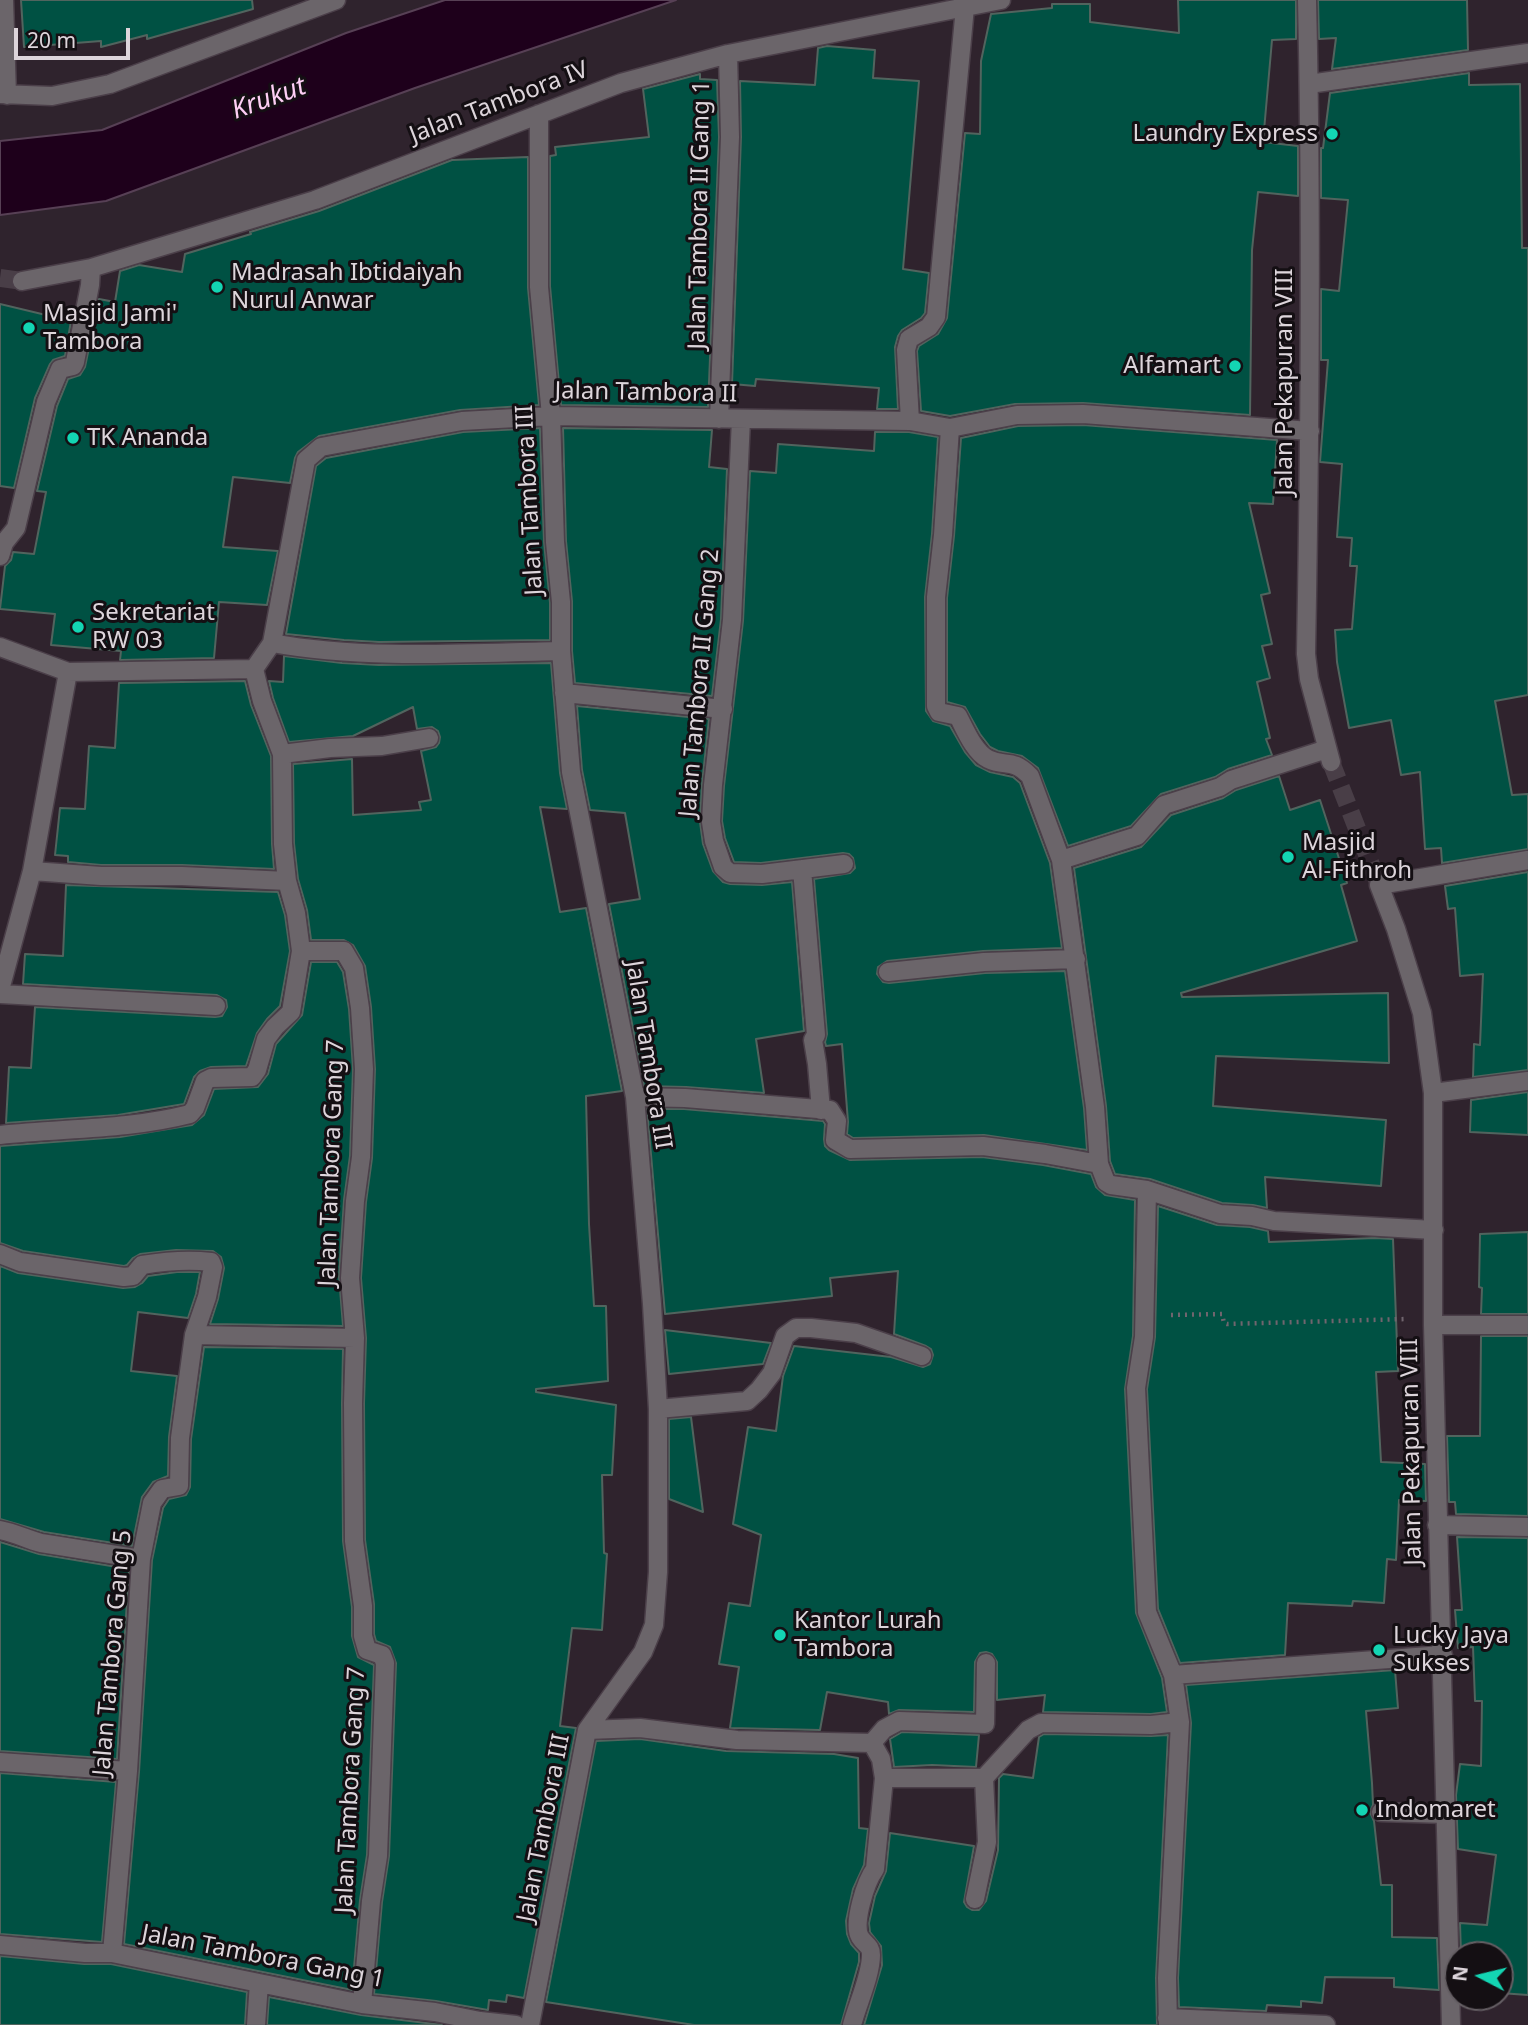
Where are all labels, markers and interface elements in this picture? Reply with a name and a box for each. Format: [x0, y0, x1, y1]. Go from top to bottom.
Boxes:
scale bar [18, 14, 133, 58]
text: 20 m [27, 26, 76, 54]
street label: Jalan Tambora IV [406, 56, 592, 150]
water label: Krukut [228, 71, 310, 127]
street label: Jalan Tambora II Gang 1 [683, 80, 717, 350]
place label: Laundry Express [1132, 120, 1318, 148]
marker: Laundry Express [1324, 126, 1340, 142]
place label: Madrasah Ibtidaiyah Nurul Anwar [231, 259, 463, 315]
street label: Jalan Pekapuran VIII [1271, 268, 1299, 496]
marker: Madrasah Ibtidaiyah Nurul Anwar [209, 279, 225, 295]
place label: Masjid Jami' Tambora [43, 300, 177, 356]
marker: Masjid Jami' Tambora [21, 320, 37, 336]
place label: Alfamart [1123, 352, 1221, 380]
marker: Alfamart [1227, 358, 1243, 374]
street label: Jalan Tambora II [554, 377, 738, 409]
street label: Jalan Tambora III [511, 404, 549, 596]
place label: TK Ananda [87, 424, 208, 452]
marker: TK Ananda [65, 430, 81, 446]
street label: Jalan Tambora II Gang 2 [674, 548, 726, 818]
place label: Sekretariat RW 03 [92, 599, 215, 655]
marker: Sekretariat RW 03 [70, 619, 86, 635]
place label: Masjid Al-Fithroh [1302, 829, 1412, 885]
marker: Masjid Al-Fithroh [1280, 849, 1296, 865]
street label: Jalan Tambora III [619, 958, 677, 1152]
street label: Jalan Tambora Gang 7 [313, 1039, 351, 1287]
street label: Jalan Pekapuran VIII [1396, 1338, 1428, 1566]
street label: Jalan Tambora Gang 5 [88, 1529, 138, 1777]
place label: Kantor Lurah Tambora [794, 1607, 942, 1663]
place label: Lucky Jaya Sukses [1393, 1622, 1509, 1678]
marker: Kantor Lurah Tambora [772, 1627, 788, 1643]
marker: Lucky Jaya Sukses [1371, 1642, 1387, 1658]
street label: Jalan Tambora Gang 7 [330, 1666, 372, 1914]
street label: Jalan Tambora III [512, 1732, 576, 1924]
place label: Indomaret [1376, 1796, 1496, 1824]
marker: Indomaret [1354, 1802, 1370, 1818]
street label: Jalan Tambora Gang 1 [139, 1919, 387, 1995]
north arrow [1444, 1941, 1514, 2011]
text: N [1446, 1964, 1474, 1983]

